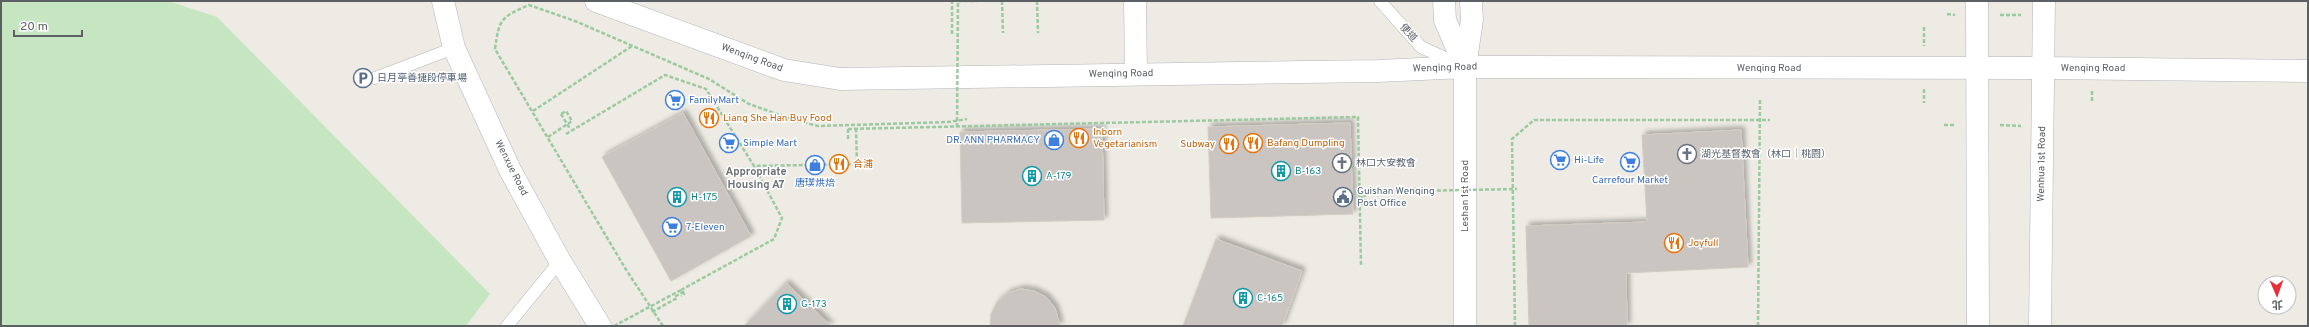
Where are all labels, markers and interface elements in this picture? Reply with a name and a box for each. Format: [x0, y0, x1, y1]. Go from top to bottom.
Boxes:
scale bar [14, 12, 82, 38]
text: 20 m [20, 19, 48, 35]
street label: 便道 [1396, 21, 1420, 45]
street label: Wenqing Road [719, 41, 785, 75]
street label: Wenqing Road [1413, 60, 1477, 76]
street label: Wenqing Road [1737, 62, 1801, 75]
street label: Wenqing Road [2061, 62, 2125, 75]
parking icon: 日月亭善捷段停車場 [352, 67, 374, 89]
street label: Wenqing Road [1089, 67, 1153, 81]
place label: 日月亭善捷段停車場 [377, 72, 467, 85]
supermarket icon: FamilyMart [664, 89, 686, 111]
place label: FamilyMart [689, 94, 739, 107]
restaurant icon: Liang She Han Buy Food [698, 107, 720, 129]
place label: Liang She Han Buy Food [723, 112, 832, 125]
place label: Inborn Vegetarianism [1093, 126, 1157, 151]
street label: Wenhua 1st Road [2035, 126, 2049, 202]
restaurant icon: Inborn Vegetarianism [1068, 127, 1090, 149]
shop icon: DR. ANN PHARMACY [1043, 129, 1065, 151]
supermarket icon: Simple Mart [718, 132, 740, 154]
restaurant icon: Bafang Dumpling [1242, 132, 1264, 154]
restaurant icon: Subway [1218, 133, 1240, 155]
place label: DR. ANN PHARMACY [946, 134, 1041, 147]
place label: Simple Mart [743, 137, 797, 150]
place label: Bafang Dumpling [1267, 137, 1345, 150]
street label: Wenxue Road [491, 138, 531, 198]
place label: Subway [1180, 138, 1215, 151]
church icon: 湖光基督教會（林口｜桃園） [1676, 143, 1698, 165]
place label: 湖光基督教會（林口｜桃園） [1701, 148, 1831, 161]
supermarket icon: Hi-Life [1549, 149, 1571, 171]
supermarket icon: Carrefour Market [1619, 151, 1641, 173]
church icon: 林口大安教會 [1331, 152, 1353, 174]
restaurant icon: 合浦 [828, 153, 850, 175]
shop icon: 唐璞烘焙 [804, 154, 826, 176]
place label: Hi-Life [1574, 154, 1604, 167]
place label: 林口大安教會 [1356, 157, 1416, 170]
place label: 合浦 [853, 158, 873, 171]
building icon: B-163 [1270, 160, 1292, 182]
street label: Leshan 1st Road [1459, 160, 1472, 232]
district label: Appropriate Housing A7 [725, 165, 787, 192]
building icon: A-179 [1021, 165, 1043, 187]
place label: B-163 [1295, 165, 1321, 178]
place label: A-179 [1046, 170, 1072, 183]
place label: Carrefour Market [1592, 174, 1668, 187]
place label: 唐璞烘焙 [795, 177, 835, 190]
place label: Guishan Wenqing Post Office [1357, 185, 1435, 210]
building icon: H-175 [666, 186, 688, 208]
public building icon: Guishan Wenqing Post Office [1332, 186, 1354, 208]
place label: H-175 [691, 191, 718, 204]
supermarket icon: 7-Eleven [661, 216, 683, 238]
place label: 7-Eleven [686, 221, 725, 234]
restaurant icon: Joyfull [1663, 232, 1685, 254]
place label: Joyfull [1688, 237, 1718, 250]
north arrow [2257, 275, 2297, 315]
building icon: C-165 [1232, 287, 1254, 309]
place label: C-165 [1257, 292, 1283, 305]
building icon: G-173 [776, 293, 798, 315]
text: 北 [2272, 297, 2283, 311]
place label: G-173 [801, 298, 827, 311]

